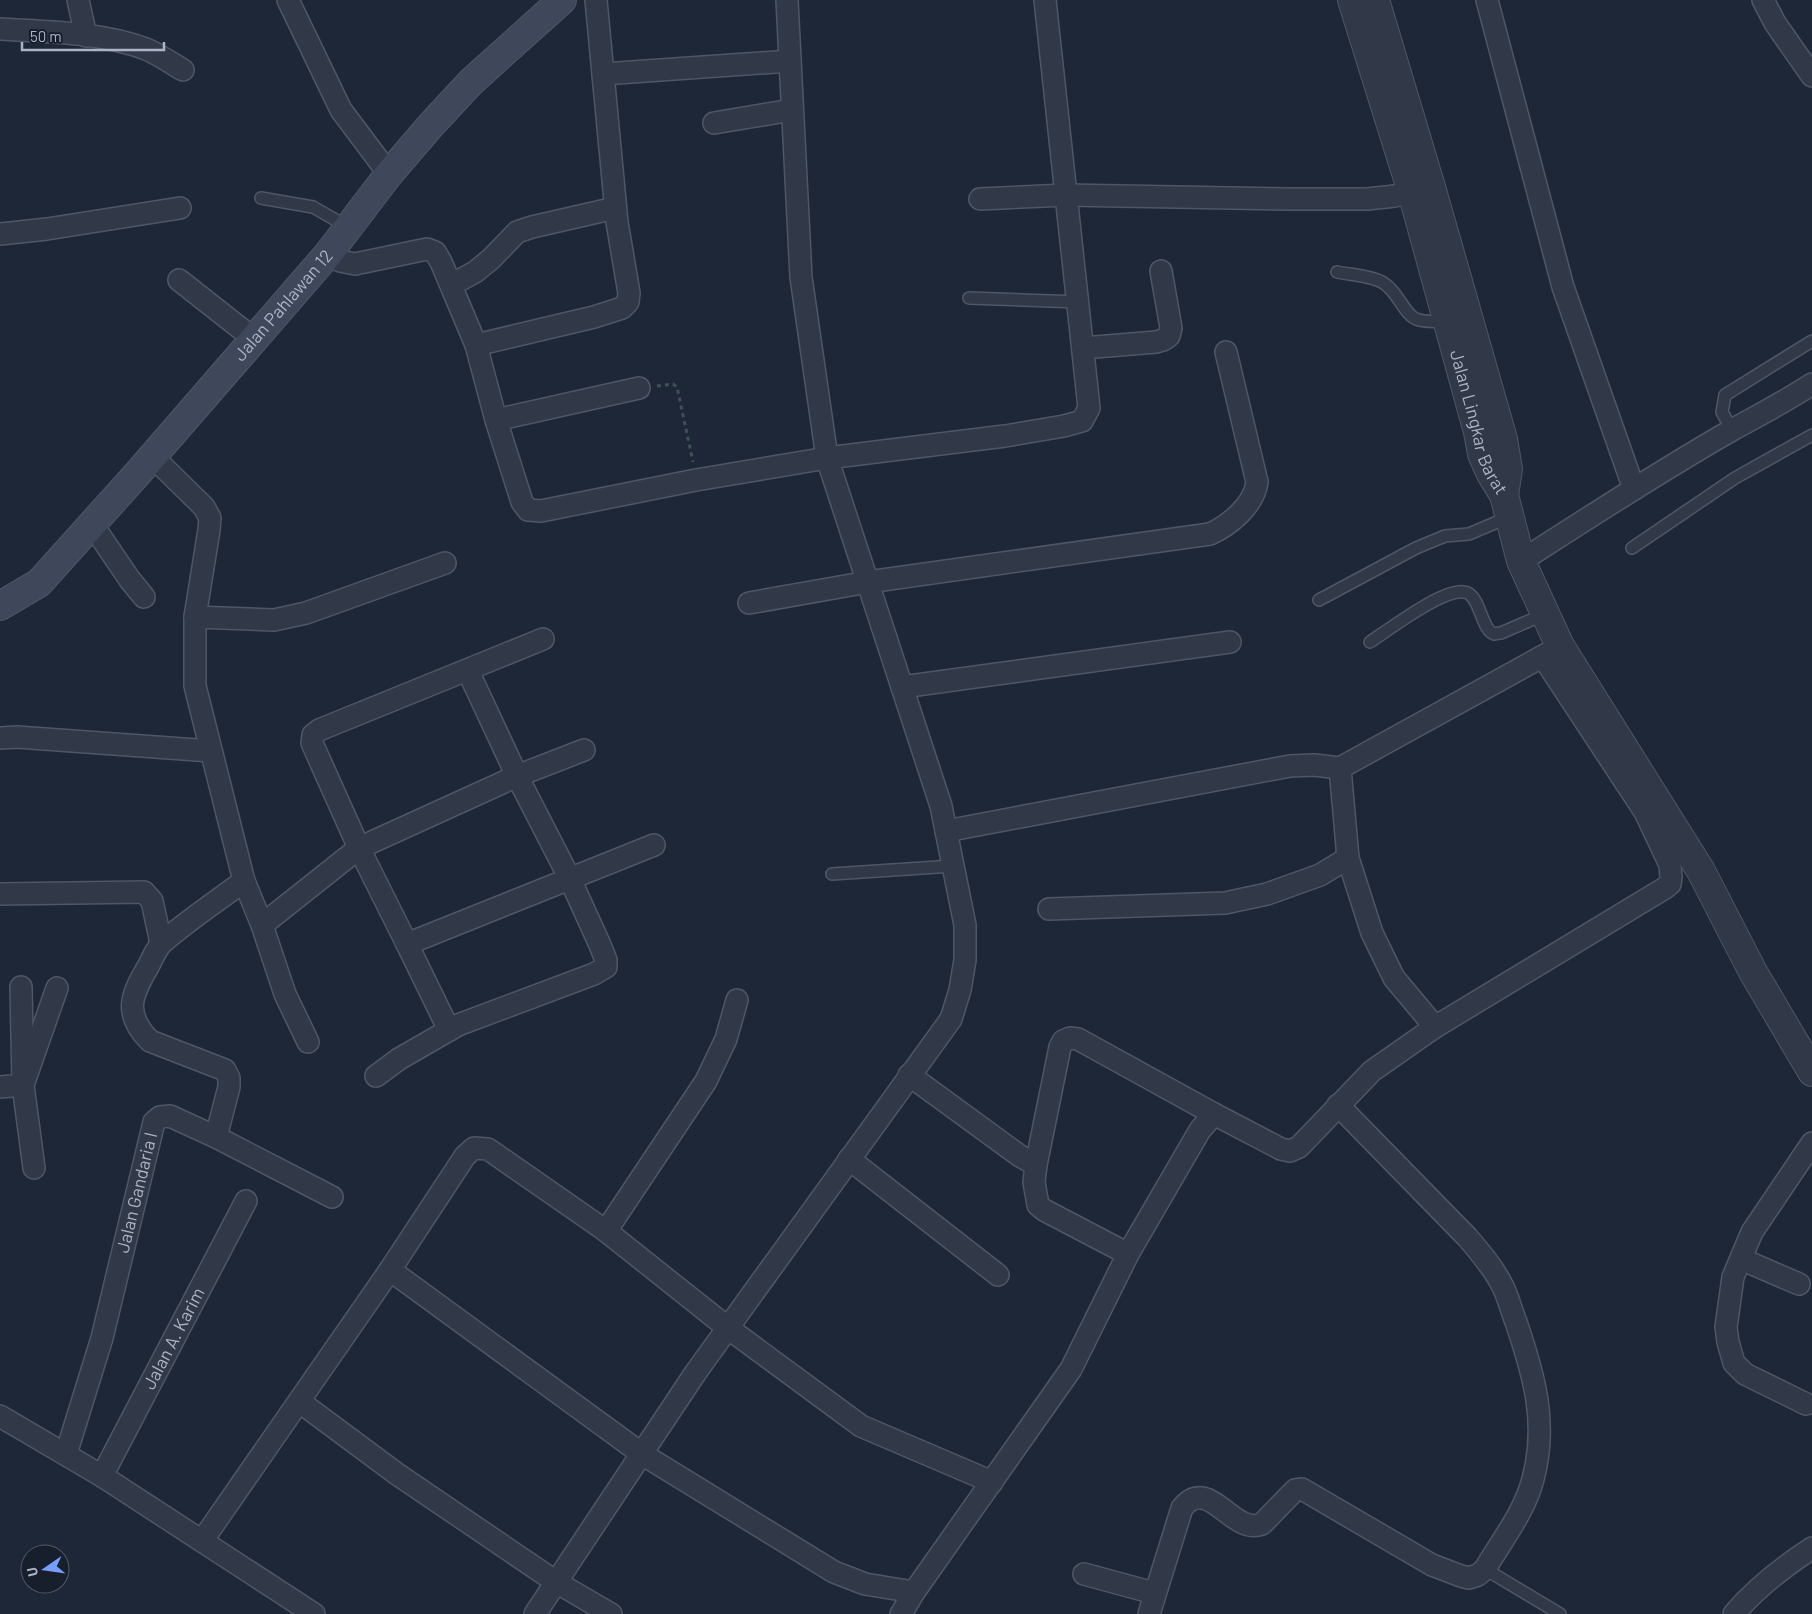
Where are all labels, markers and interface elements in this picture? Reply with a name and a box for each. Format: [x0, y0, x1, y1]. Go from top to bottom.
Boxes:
scale bar [22, 20, 165, 52]
text: 50 m [30, 27, 62, 45]
street label: Jalan Pahlawan 12 [228, 245, 337, 365]
street label: Jalan Lingkar Barat [1446, 347, 1513, 498]
street label: Jalan Gandaria I [111, 1130, 161, 1255]
street label: Jalan A. Karim [137, 1283, 209, 1393]
north arrow [20, 1544, 70, 1594]
text: U [23, 1566, 41, 1578]

